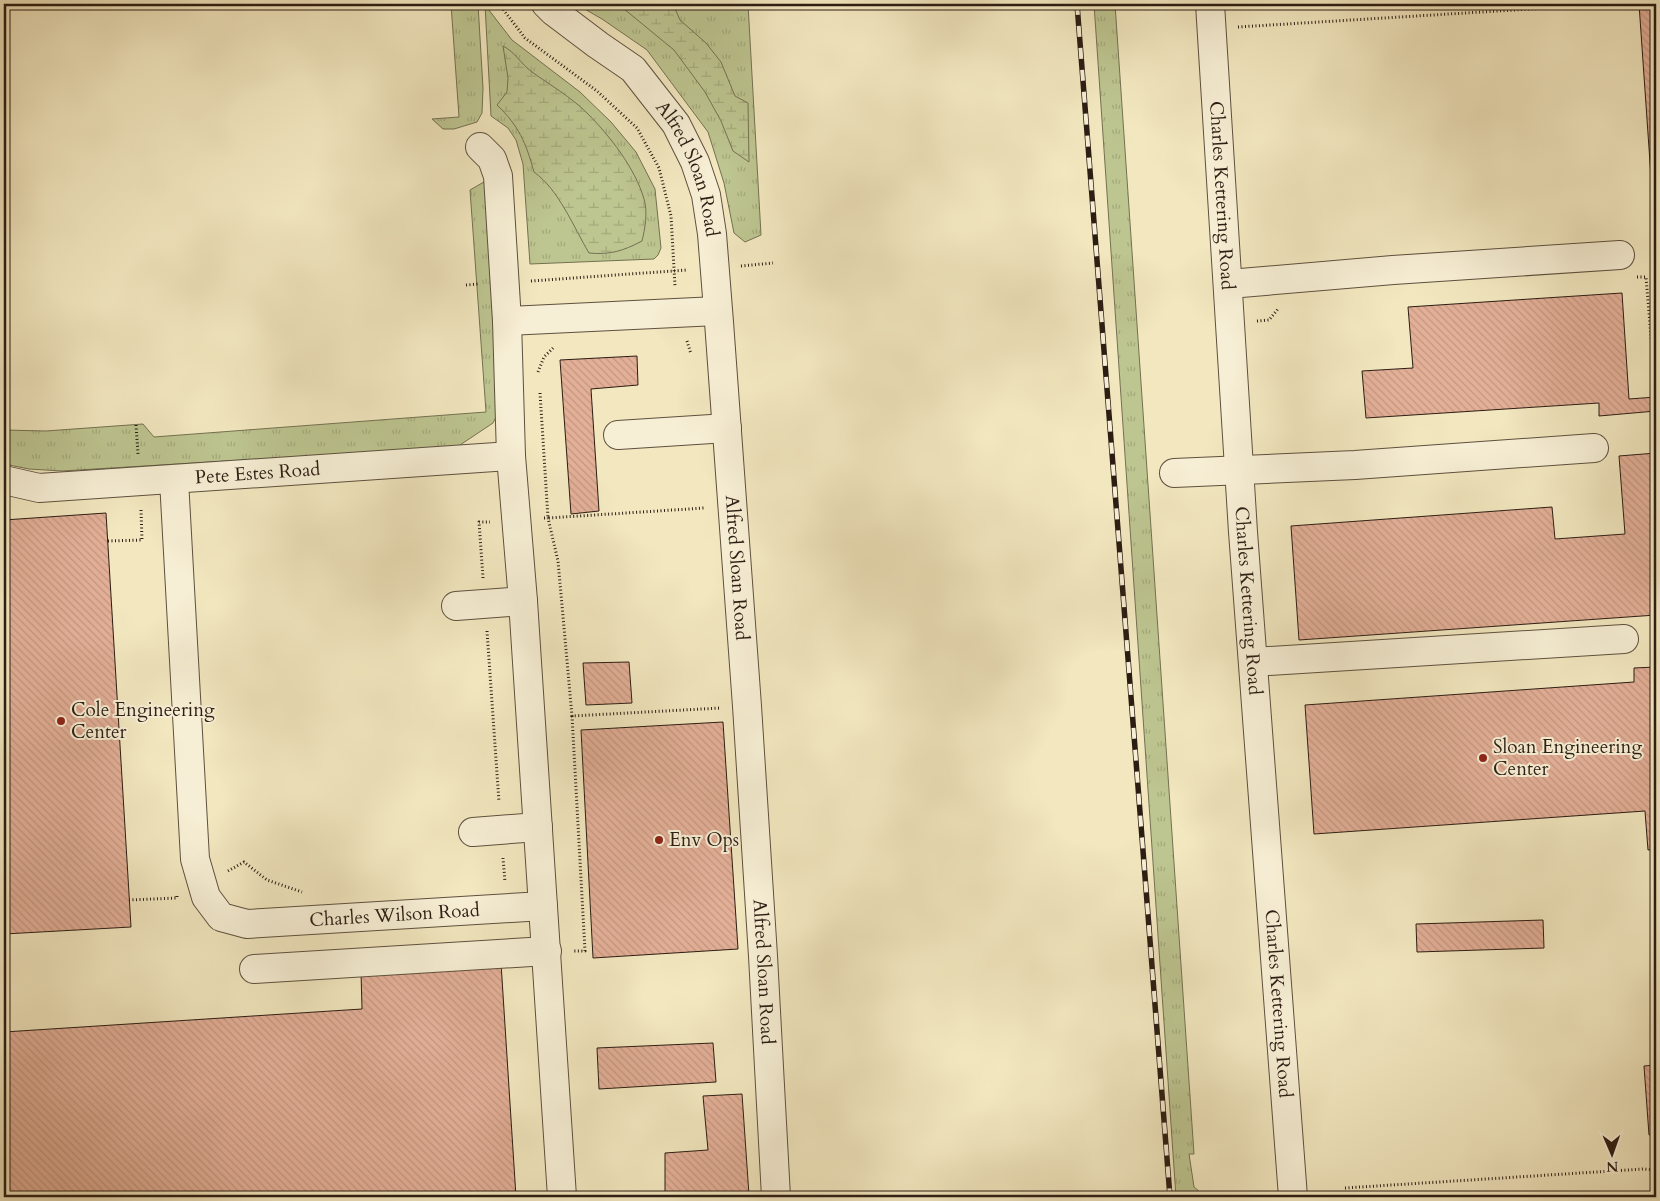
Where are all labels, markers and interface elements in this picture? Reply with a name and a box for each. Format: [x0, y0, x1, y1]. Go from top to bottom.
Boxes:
street label: Alfred Sloan Road [650, 95, 725, 238]
street label: Charles Kettering Road [1203, 100, 1241, 291]
street label: Pete Estes Road [194, 456, 321, 490]
street label: Alfred Sloan Road [719, 494, 755, 641]
street label: Charles Kettering Road [1228, 506, 1268, 696]
place label: Cole Engineering Center [71, 697, 215, 745]
marker: Cole Engineering Center [55, 715, 67, 727]
place label: Sloan Engineering Center [1493, 734, 1642, 782]
marker: Sloan Engineering Center [1477, 752, 1489, 764]
place label: Env Ops [669, 827, 739, 853]
marker: Env Ops [653, 834, 665, 846]
street label: Charles Wilson Road [309, 897, 481, 933]
street label: Alfred Sloan Road [746, 898, 781, 1045]
street label: Charles Kettering Road [1258, 908, 1299, 1099]
north arrow [1588, 1128, 1638, 1178]
text: N [1606, 1157, 1619, 1176]

